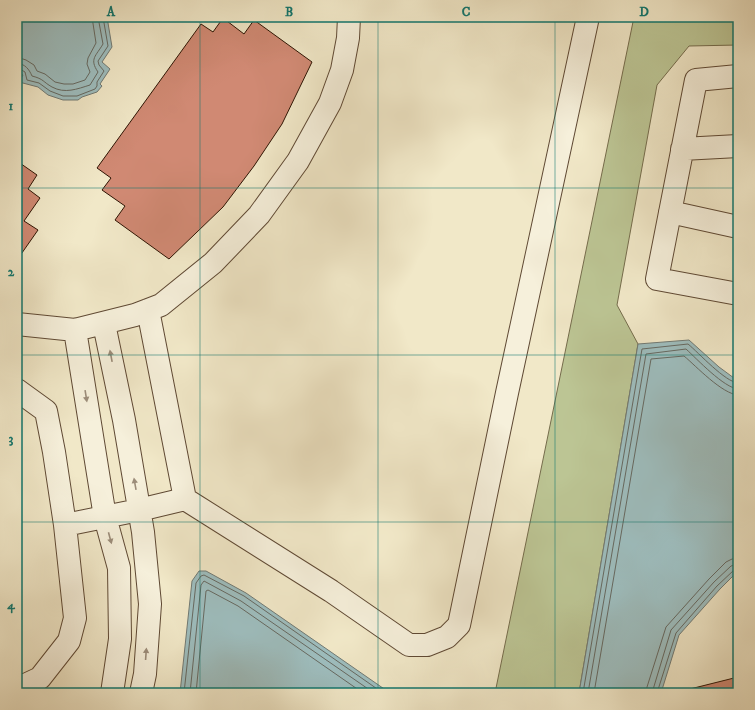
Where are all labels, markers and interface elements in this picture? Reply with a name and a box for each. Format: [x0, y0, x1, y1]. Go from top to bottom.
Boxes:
text: A [106, 4, 116, 20]
text: B [285, 4, 293, 20]
text: C [462, 4, 471, 20]
text: D [639, 4, 649, 20]
text: 1 [9, 98, 14, 114]
text: 2 [8, 264, 15, 280]
one-way arrow [107, 350, 113, 362]
one-way arrow [83, 390, 89, 402]
text: 3 [9, 431, 14, 447]
one-way arrow [131, 478, 137, 490]
one-way arrow [108, 532, 114, 544]
text: 4 [6, 597, 15, 614]
one-way arrow [143, 648, 150, 660]

